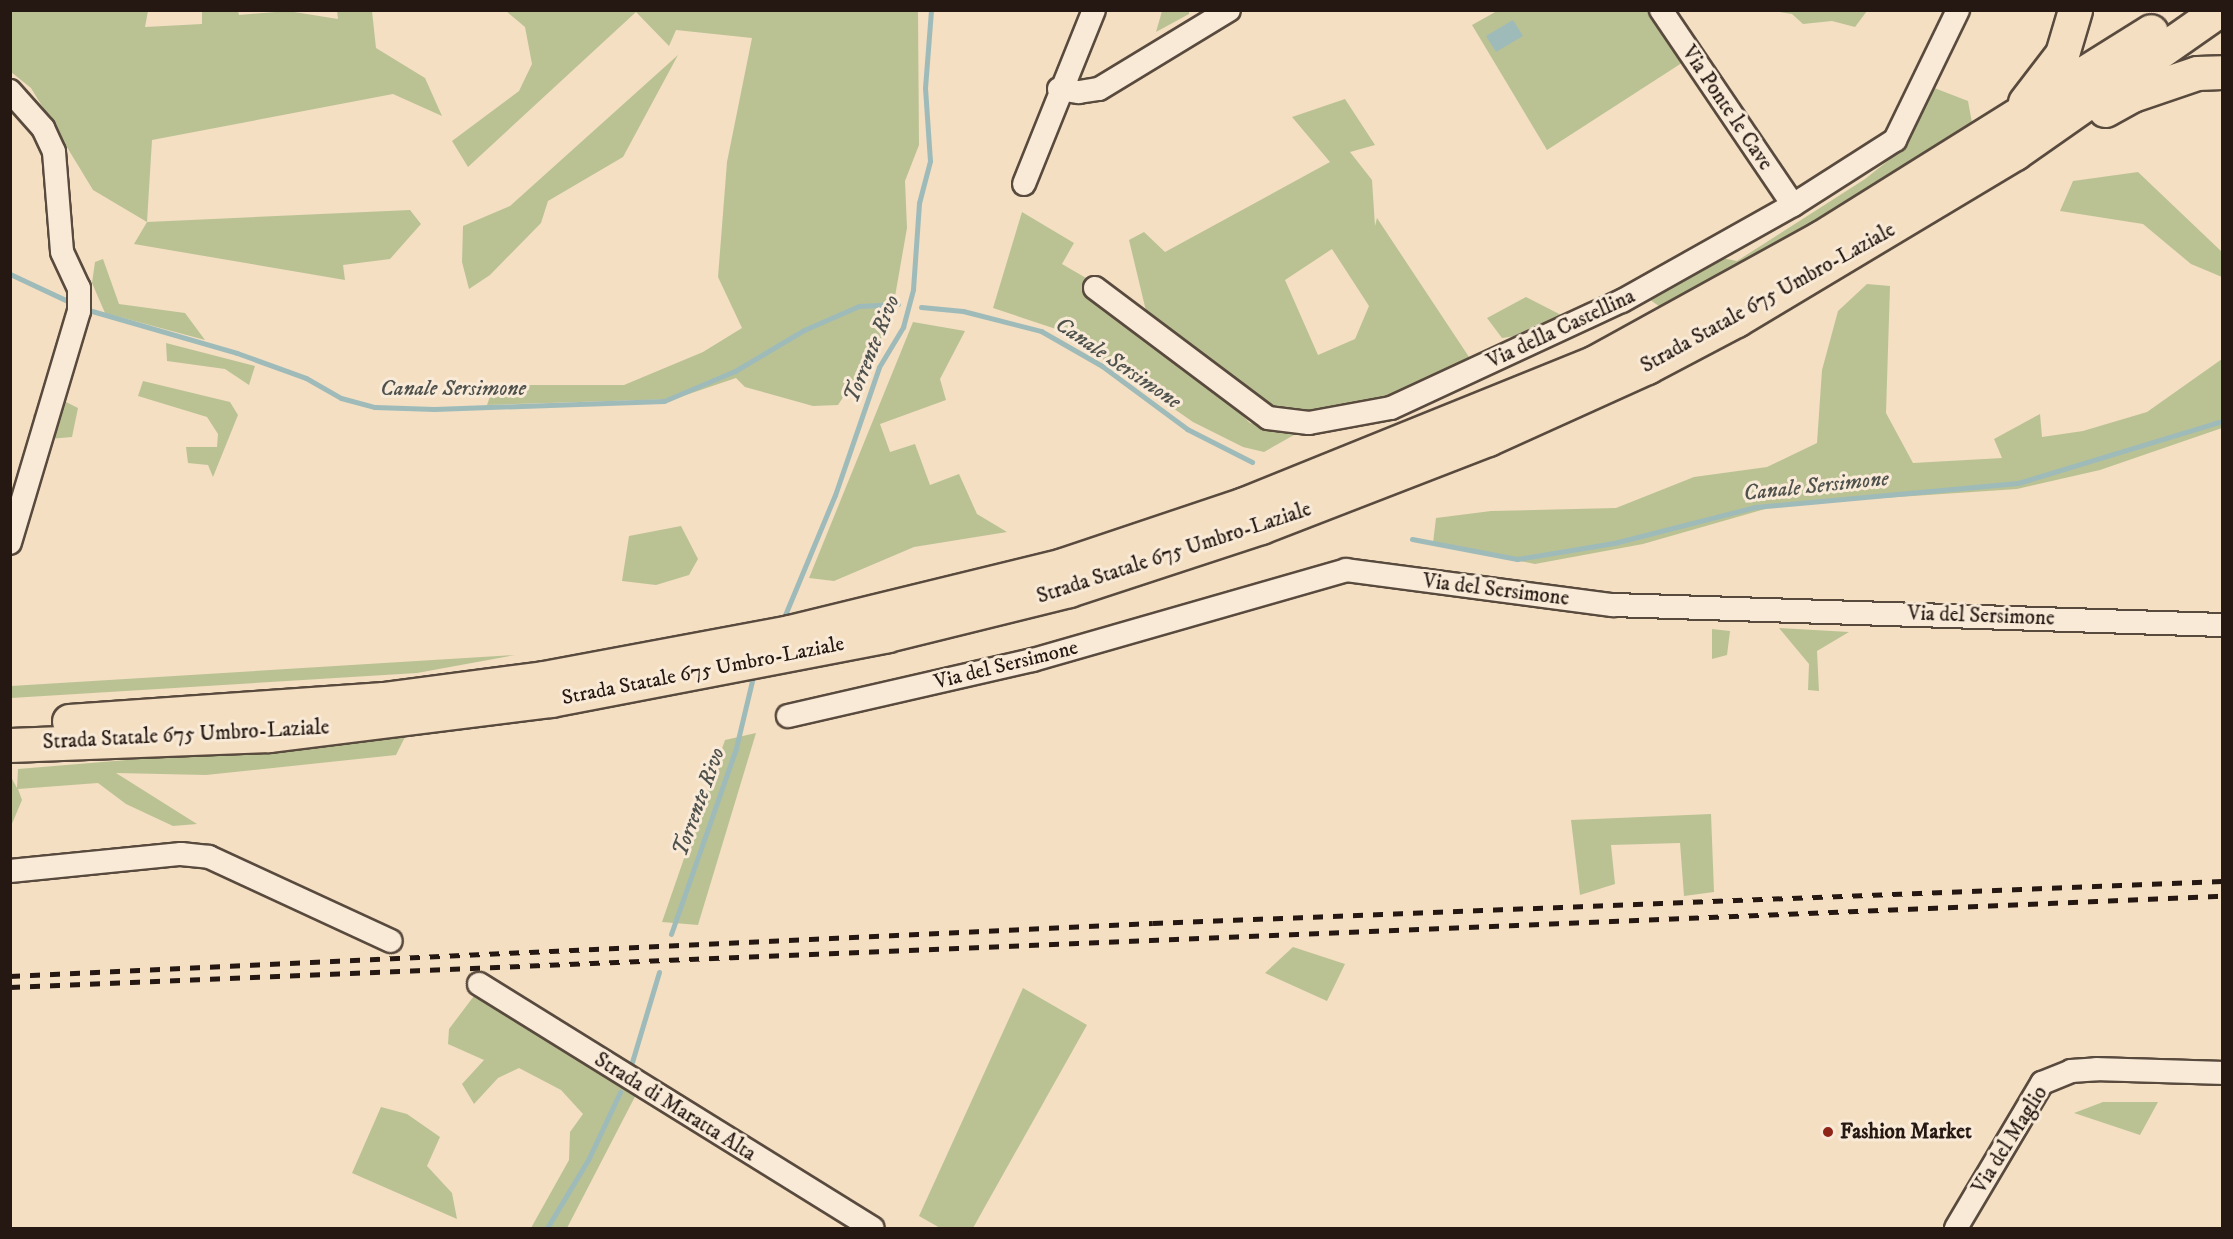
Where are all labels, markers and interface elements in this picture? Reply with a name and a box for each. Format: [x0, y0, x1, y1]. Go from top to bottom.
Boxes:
street label: Via Ponte le Cave [1676, 41, 1778, 175]
street label: Strada Statale 675 Umbro-Laziale [1636, 217, 1900, 379]
street label: Via della Castellina [1483, 284, 1639, 374]
water label: Torrente Rivo [838, 291, 906, 407]
water label: Canale Sersimone [1050, 311, 1186, 415]
water label: Canale Sersimone [380, 376, 526, 402]
water label: Canale Sersimone [1742, 465, 1890, 507]
street label: Strada Statale 675 Umbro-Laziale [1034, 497, 1314, 609]
street label: Via del Sersimone [1421, 569, 1571, 611]
street label: Via del Sersimone [1907, 601, 2055, 631]
street label: Strada Statale 675 Umbro-Laziale [560, 631, 846, 711]
street label: Via del Sersimone [931, 635, 1081, 695]
street label: Strada Statale 675 Umbro-Laziale [42, 715, 330, 755]
water label: Torrente Rivo [667, 744, 731, 860]
street label: Strada di Maratta Alta [590, 1047, 760, 1167]
street label: Via del Maglio [1967, 1081, 2053, 1199]
place label: Fashion Market [1840, 1119, 1972, 1145]
marker: Fashion Market [1821, 1125, 1835, 1139]

